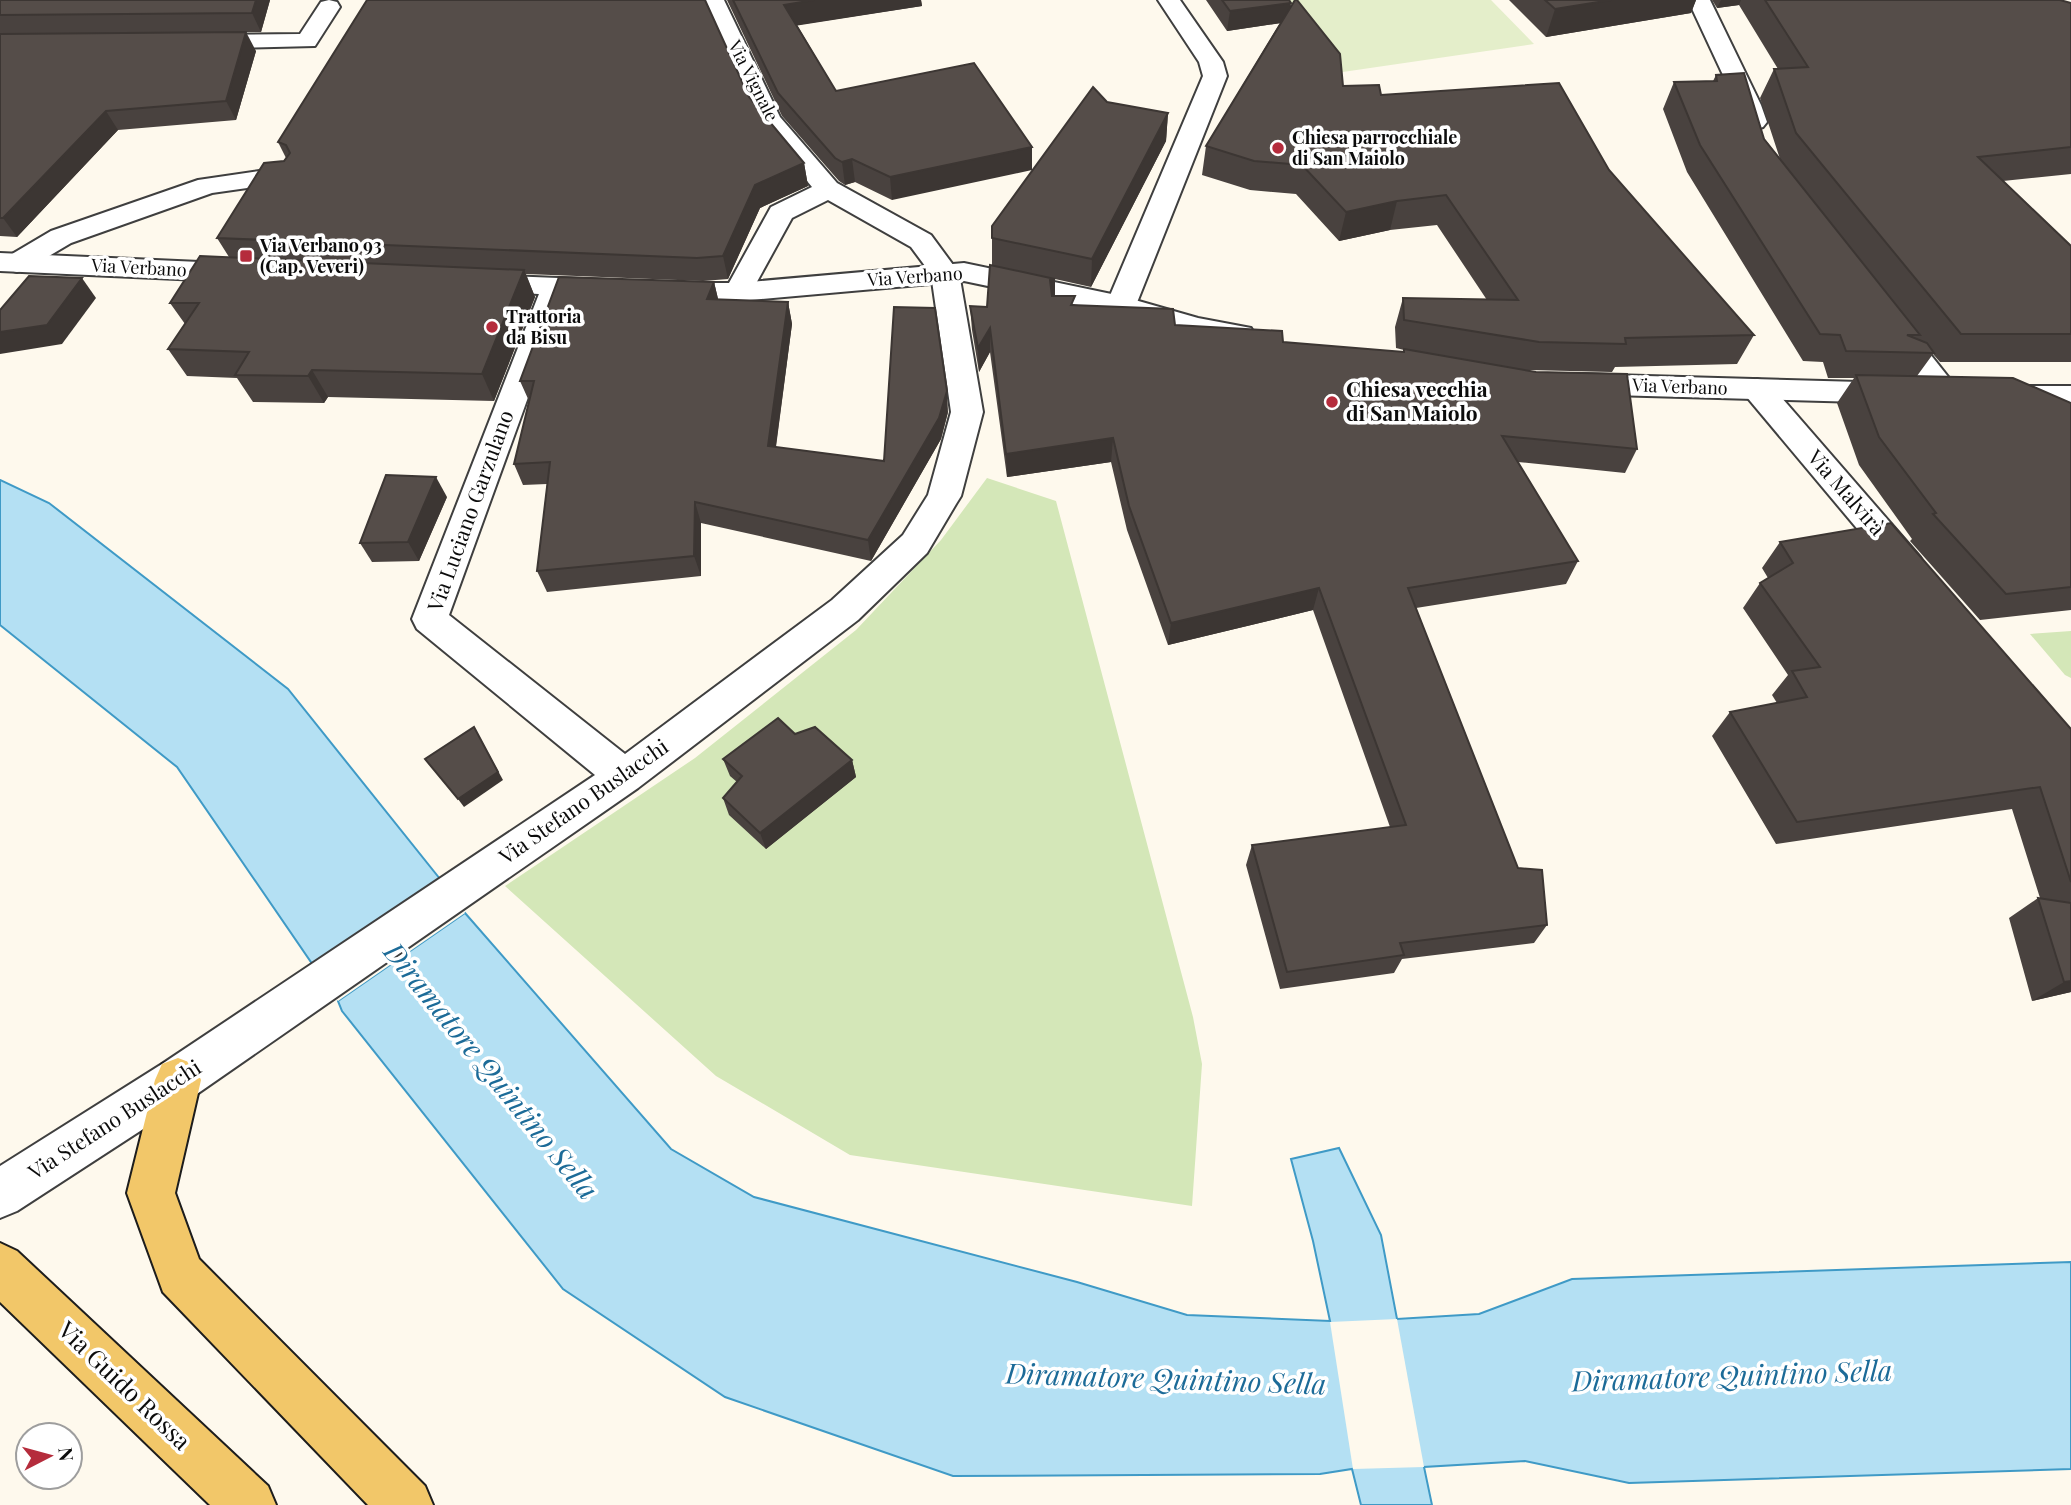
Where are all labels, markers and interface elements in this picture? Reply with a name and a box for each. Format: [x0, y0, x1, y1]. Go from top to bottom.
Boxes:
street label: Via Vignale [723, 35, 785, 125]
place label: Chiesa parrocchiale di San Maiolo [1292, 125, 1457, 170]
marker: Chiesa parrocchiale di San Maiolo [1270, 140, 1286, 156]
place label: Via Verbano 93 (Cap. Veveri) [259, 233, 382, 278]
marker: Via Verbano 93 (Cap. Veveri) [238, 248, 254, 264]
street label: Via Verbano [90, 252, 187, 281]
street label: Via Verbano [865, 261, 964, 291]
place label: Trattoria da Bisu [506, 304, 582, 349]
marker: Trattoria da Bisu [484, 319, 500, 335]
street label: Via Verbano [1631, 372, 1728, 400]
place label: Chiesa vecchia di San Maiolo [1346, 374, 1488, 426]
marker: Chiesa vecchia di San Maiolo [1324, 394, 1340, 410]
street label: Via Luciano Garzulano [419, 406, 519, 616]
street label: Via Malvirà [1802, 442, 1893, 541]
street label: Via Stefano Buslacchi [492, 731, 673, 870]
water label: Diramatore Quintino Sella [376, 933, 607, 1206]
street label: Via Stefano Buslacchi [21, 1052, 206, 1185]
street label: Via Guido Rossa [52, 1313, 198, 1456]
water label: Diramatore Quintino Sella [1570, 1350, 1893, 1399]
water label: Diramatore Quintino Sella [1004, 1353, 1327, 1402]
north arrow [14, 1421, 84, 1491]
text: N [53, 1446, 81, 1463]

